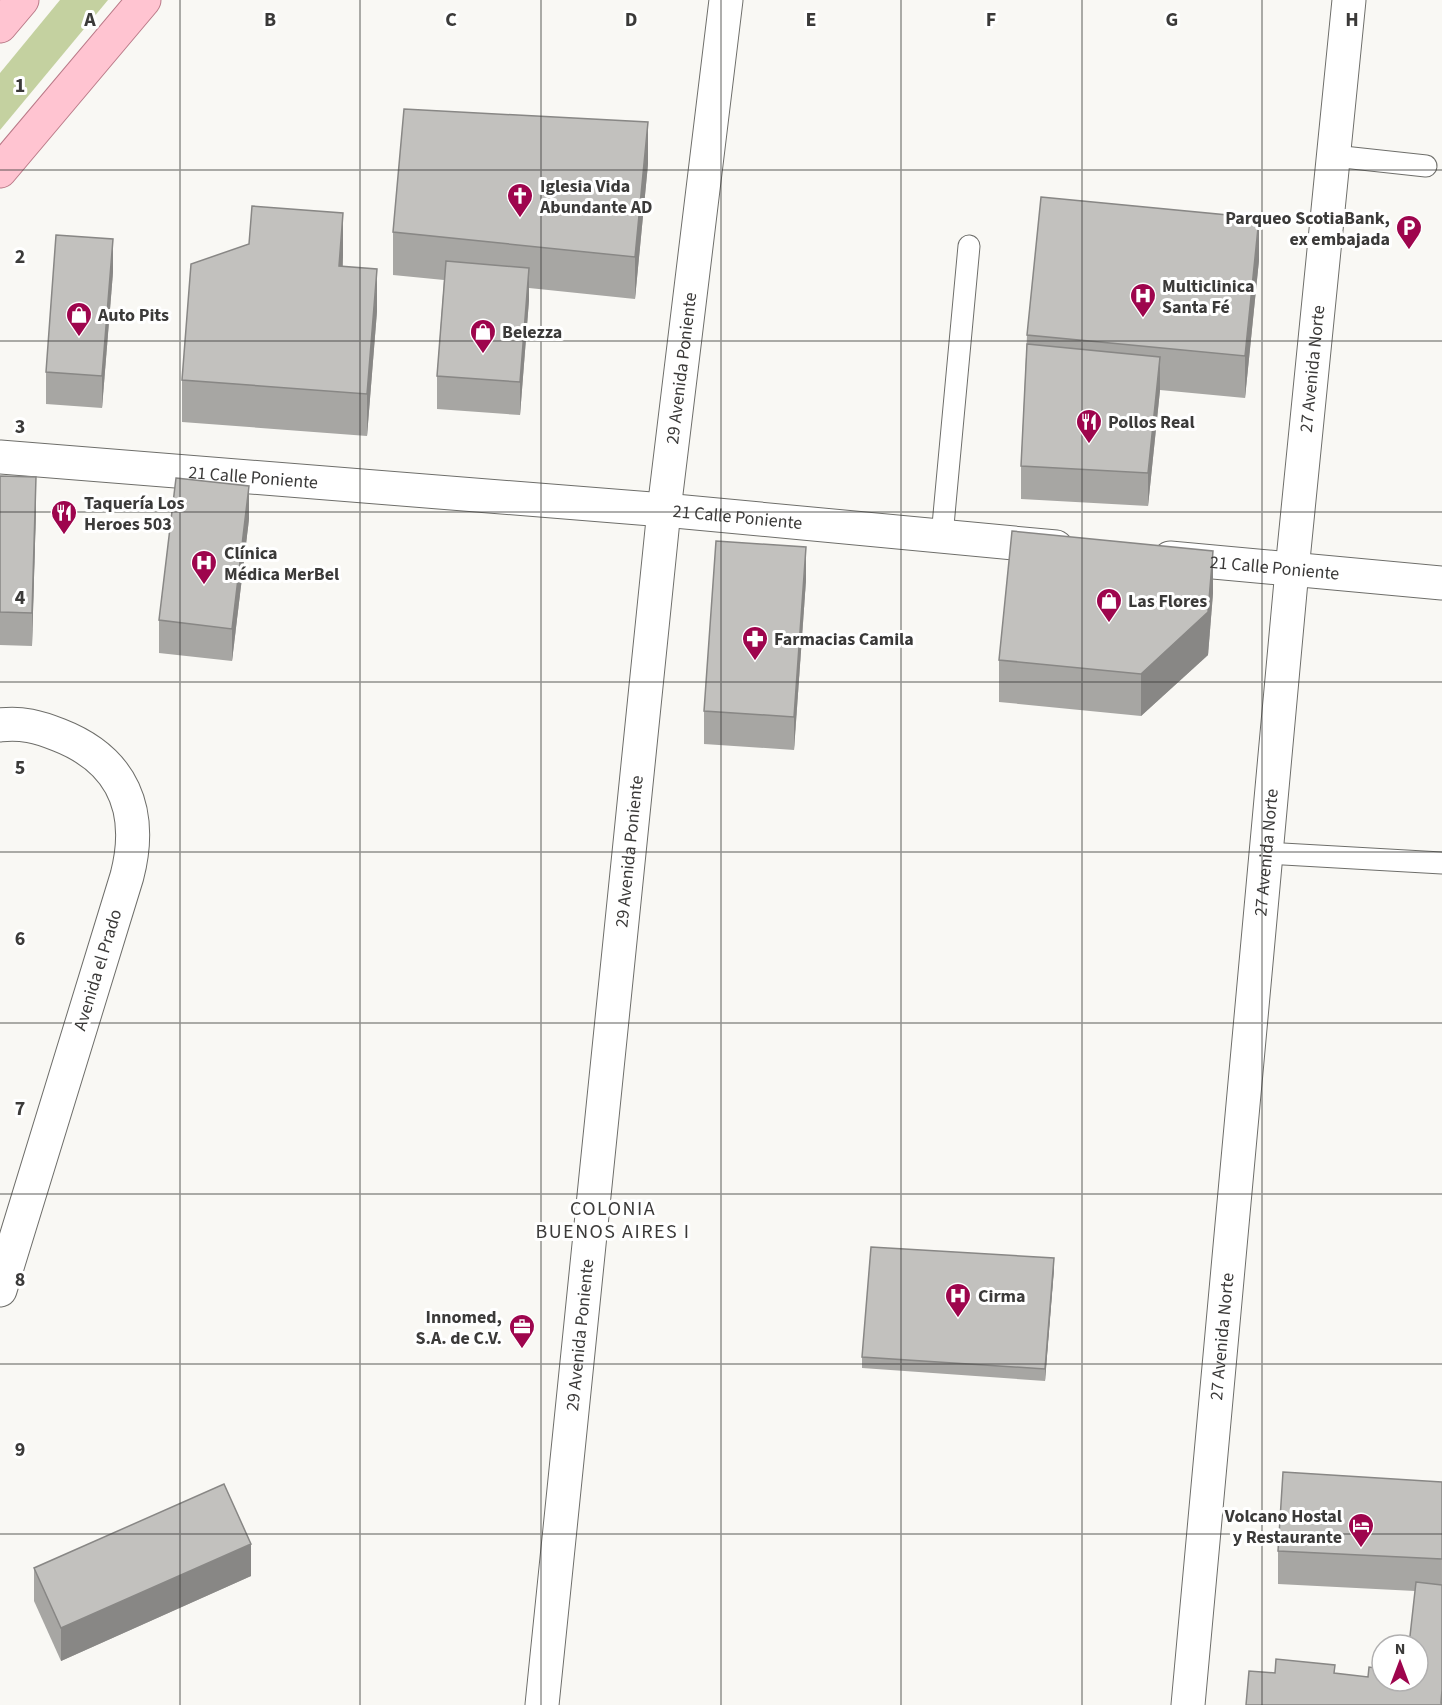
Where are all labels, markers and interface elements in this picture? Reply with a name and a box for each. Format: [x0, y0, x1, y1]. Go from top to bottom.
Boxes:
text: A [83, 6, 96, 34]
text: B [264, 6, 276, 34]
text: C [445, 6, 457, 34]
text: D [625, 6, 637, 34]
text: E [806, 6, 816, 34]
text: F [986, 6, 996, 34]
text: G [1166, 6, 1178, 34]
text: H [1345, 6, 1359, 34]
text: 1 [15, 72, 25, 100]
place label: Iglesia Vida Abundante AD [539, 174, 652, 220]
church icon: Iglesia Vida Abundante AD [505, 181, 535, 219]
place label: Parqueo ScotiaBank, ex embajada [1225, 206, 1390, 252]
parking icon: Parqueo ScotiaBank, ex embajada [1394, 213, 1424, 251]
text: 2 [15, 243, 25, 271]
place label: Multiclinica Santa Fé [1162, 274, 1254, 320]
hospital icon: Multiclinica Santa Fé [1128, 281, 1158, 319]
street label: 29 Avenida Poniente [660, 291, 703, 446]
shop icon: Auto Pits [64, 300, 94, 338]
place label: Auto Pits [97, 303, 169, 328]
street label: 27 Avenida Norte [1293, 304, 1331, 434]
shop icon: Belezza [468, 317, 498, 355]
place label: Belezza [502, 320, 562, 345]
restaurant icon: Pollos Real [1074, 407, 1104, 445]
place label: Pollos Real [1108, 410, 1195, 435]
text: 3 [15, 413, 25, 441]
street label: 21 Calle Poniente [187, 460, 319, 495]
place label: Taquería Los Heroes 503 [84, 491, 184, 537]
restaurant icon: Taquería Los Heroes 503 [49, 498, 79, 536]
street label: 21 Calle Poniente [672, 498, 804, 536]
place label: Clínica Médica MerBel [224, 541, 339, 587]
hospital icon: Clínica Médica MerBel [189, 548, 219, 586]
street label: 21 Calle Poniente [1209, 549, 1341, 586]
text: 4 [15, 584, 26, 612]
shop icon: Las Flores [1094, 586, 1124, 624]
place label: Las Flores [1128, 589, 1207, 614]
pharmacy icon: Farmacias Camila [740, 624, 770, 662]
place label: Farmacias Camila [774, 627, 914, 652]
text: 5 [15, 754, 25, 782]
street label: 29 Avenida Poniente [609, 774, 649, 929]
street label: 27 Avenida Norte [1248, 788, 1284, 917]
street label: Avenida el Prado [68, 906, 128, 1034]
text: 6 [15, 925, 25, 953]
text: 7 [15, 1095, 25, 1123]
district label: COLONIA BUENOS AIRES I [535, 1195, 691, 1246]
street label: 29 Avenida Poniente [560, 1258, 600, 1412]
text: 8 [15, 1266, 25, 1294]
street label: 27 Avenida Norte [1203, 1272, 1240, 1401]
hospital icon: Cirma [943, 1281, 973, 1319]
place label: Cirma [978, 1284, 1026, 1309]
place label: Innomed, S.A. de C.V. [415, 1305, 502, 1351]
office icon: Innomed, S.A. de C.V. [507, 1312, 537, 1350]
text: 9 [15, 1436, 25, 1464]
place label: Volcano Hostal y Restaurante [1224, 1504, 1342, 1550]
hotel icon: Volcano Hostal y Restaurante [1346, 1511, 1376, 1549]
north arrow [1370, 1633, 1430, 1693]
text: N [1395, 1638, 1405, 1660]

